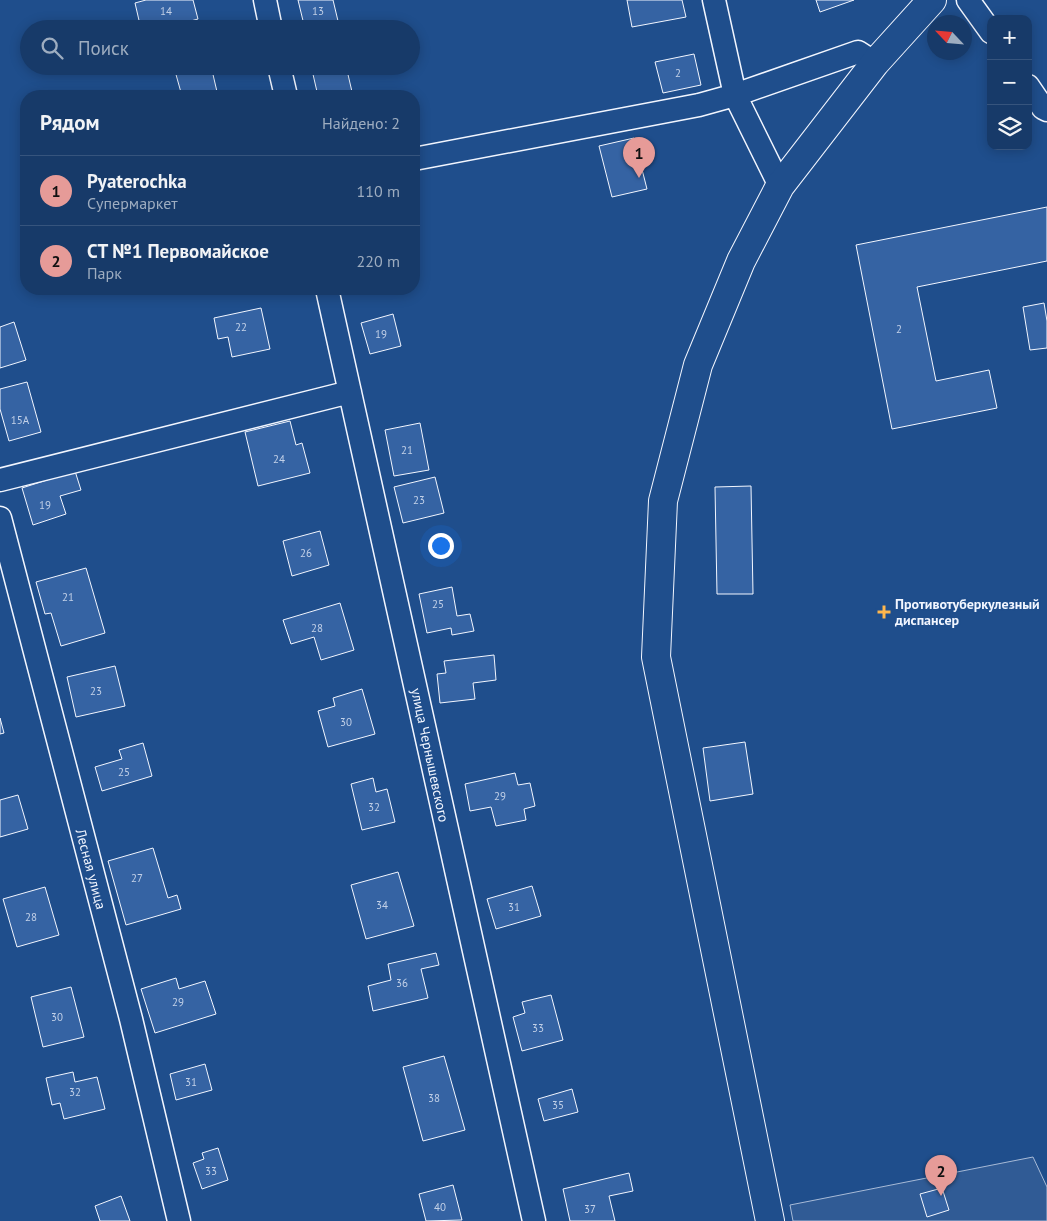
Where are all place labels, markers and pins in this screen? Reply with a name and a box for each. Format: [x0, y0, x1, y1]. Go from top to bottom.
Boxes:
pin: 1 [623, 137, 655, 178]
place label: Противотуберкулезный диспансер [894, 595, 1040, 629]
marker: Противотуберкулезный диспансер [877, 605, 891, 619]
pin: 2 [925, 1155, 957, 1196]

